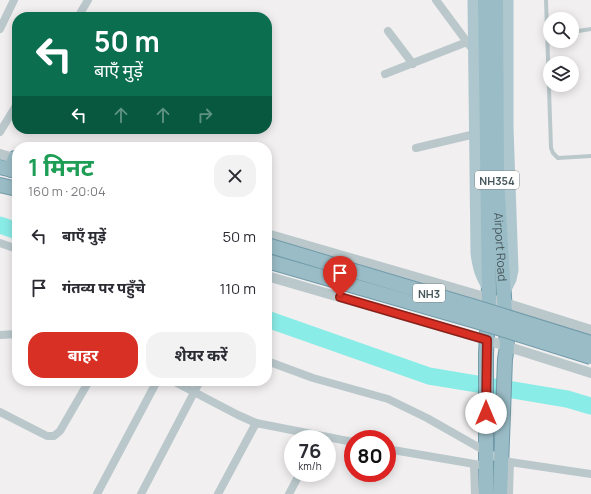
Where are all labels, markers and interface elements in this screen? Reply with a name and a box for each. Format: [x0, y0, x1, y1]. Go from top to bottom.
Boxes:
map controls [543, 12, 579, 92]
button: search [543, 12, 579, 48]
text: 50 m [94, 22, 160, 60]
icon: left [28, 28, 80, 80]
button: layers [543, 56, 579, 92]
text: बाएँ मुड़ें [94, 58, 143, 82]
icon: left [68, 104, 90, 126]
icon: ahead [110, 104, 132, 126]
icon: ahead [152, 104, 174, 126]
icon: right [194, 104, 216, 126]
text: 1 मिनट [28, 150, 94, 183]
button: close [214, 155, 256, 197]
road number: NH354 [475, 171, 519, 189]
text: 160 m · 20:04 [28, 182, 106, 200]
street label: Airport Road [491, 212, 512, 282]
icon: left [28, 225, 50, 247]
text: बाएँ मुड़ें [62, 225, 106, 246]
text: 50 m [222, 226, 256, 247]
pin [323, 256, 357, 297]
icon: arrive [329, 262, 351, 284]
icon: arrive [28, 277, 50, 299]
text: गंतव्य पर पहुँचे [62, 277, 145, 298]
text: 110 m [219, 278, 256, 299]
road number: NH3 [413, 284, 445, 302]
button: बाहर [28, 332, 138, 378]
button: शेयर करें [146, 332, 256, 378]
position arrow [465, 392, 507, 434]
speed limit sign: 80 [344, 430, 396, 482]
text: 76 [298, 437, 322, 464]
text: km/h [298, 459, 322, 473]

